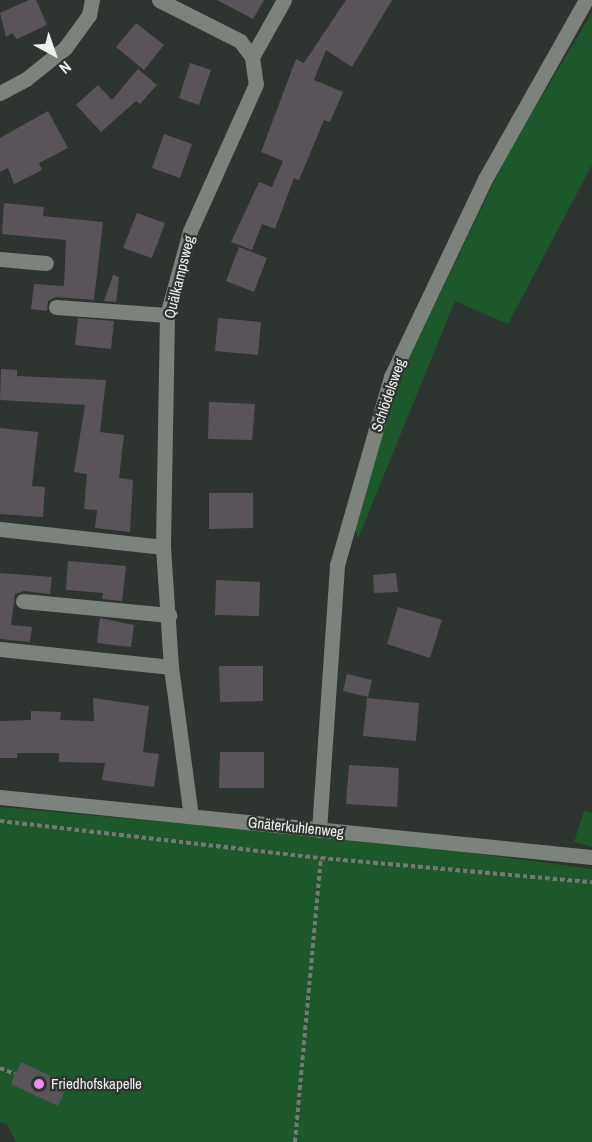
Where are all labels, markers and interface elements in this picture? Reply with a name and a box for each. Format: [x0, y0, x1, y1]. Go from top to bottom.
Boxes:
north arrow [24, 24, 84, 84]
text: N [55, 56, 76, 79]
street label: Quälkampsweg [160, 234, 198, 320]
street label: Schlödelsweg [367, 356, 409, 434]
street label: Gnäterkuhlenweg [247, 813, 345, 841]
place label: Friedhofskapelle [51, 1075, 142, 1093]
marker: Friedhofskapelle [32, 1077, 46, 1091]

